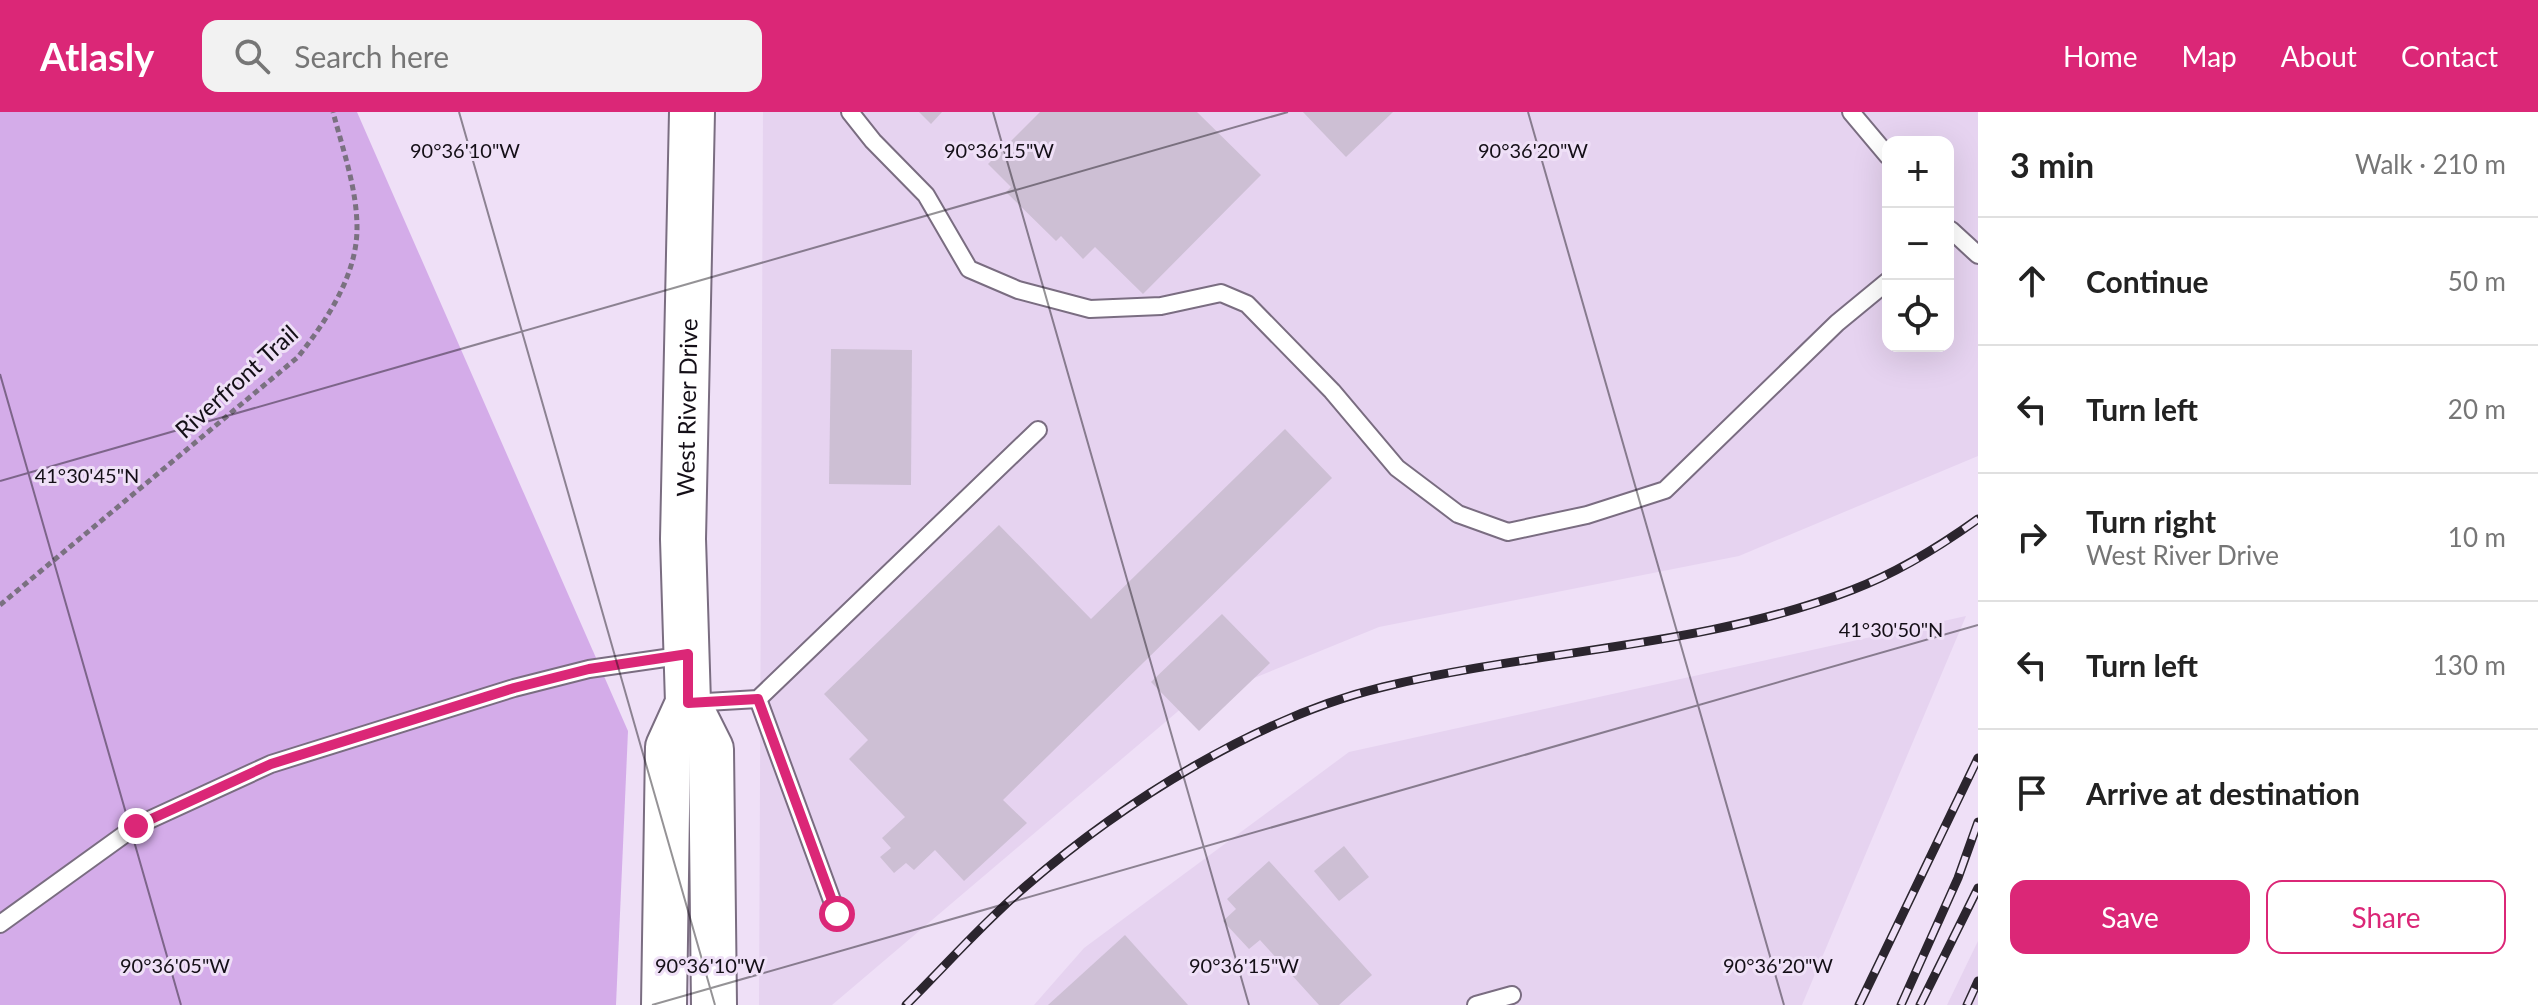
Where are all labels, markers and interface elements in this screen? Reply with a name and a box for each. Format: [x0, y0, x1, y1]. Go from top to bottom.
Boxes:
search box [202, 20, 762, 92]
text: Atlasly [40, 33, 154, 79]
icon: search [230, 34, 274, 78]
text: Search here [294, 38, 449, 74]
text: Home [2063, 39, 2138, 73]
text: Map [2182, 39, 2237, 73]
text: About [2281, 39, 2357, 73]
text: Contact [2401, 39, 2498, 73]
map controls [1882, 136, 1954, 352]
button: + [1882, 136, 1954, 208]
text: 90°36'10"W [410, 138, 520, 162]
text: 90°36'15"W [944, 138, 1054, 162]
text: 90°36'20"W [1478, 138, 1588, 162]
text: 3 min [2010, 144, 2094, 185]
text: Walk · 210 m [2355, 148, 2506, 180]
button: − [1882, 208, 1954, 280]
icon: ahead [2010, 259, 2054, 303]
text: Continue [2086, 263, 2209, 299]
text: 50 m [2448, 265, 2506, 297]
button: locate [1882, 280, 1954, 352]
street label: Riverfront Trail [169, 318, 303, 444]
street label: West River Drive [669, 318, 702, 497]
icon: left [2010, 387, 2054, 431]
text: Turn left [2086, 391, 2198, 427]
text: 20 m [2448, 393, 2506, 425]
text: 41°30'45"N [35, 463, 139, 487]
text: Turn right [2086, 503, 2216, 539]
icon: right [2010, 515, 2054, 559]
text: 10 m [2448, 521, 2506, 553]
text: West River Drive [2086, 539, 2279, 571]
text: 41°30'50"N [1839, 617, 1943, 641]
icon: left [2010, 643, 2054, 687]
text: Turn left [2086, 647, 2198, 683]
text: 130 m [2433, 649, 2506, 681]
icon: arrive [2010, 771, 2054, 815]
text: Arrive at destination [2086, 775, 2360, 811]
route end [118, 808, 154, 844]
button: Save [2010, 880, 2250, 954]
button: Share [2266, 880, 2506, 954]
route start [819, 896, 855, 932]
text: 90°36'05"W [120, 953, 230, 977]
text: 90°36'10"W [655, 953, 765, 977]
text: 90°36'15"W [1189, 953, 1299, 977]
text: 90°36'20"W [1723, 953, 1833, 977]

